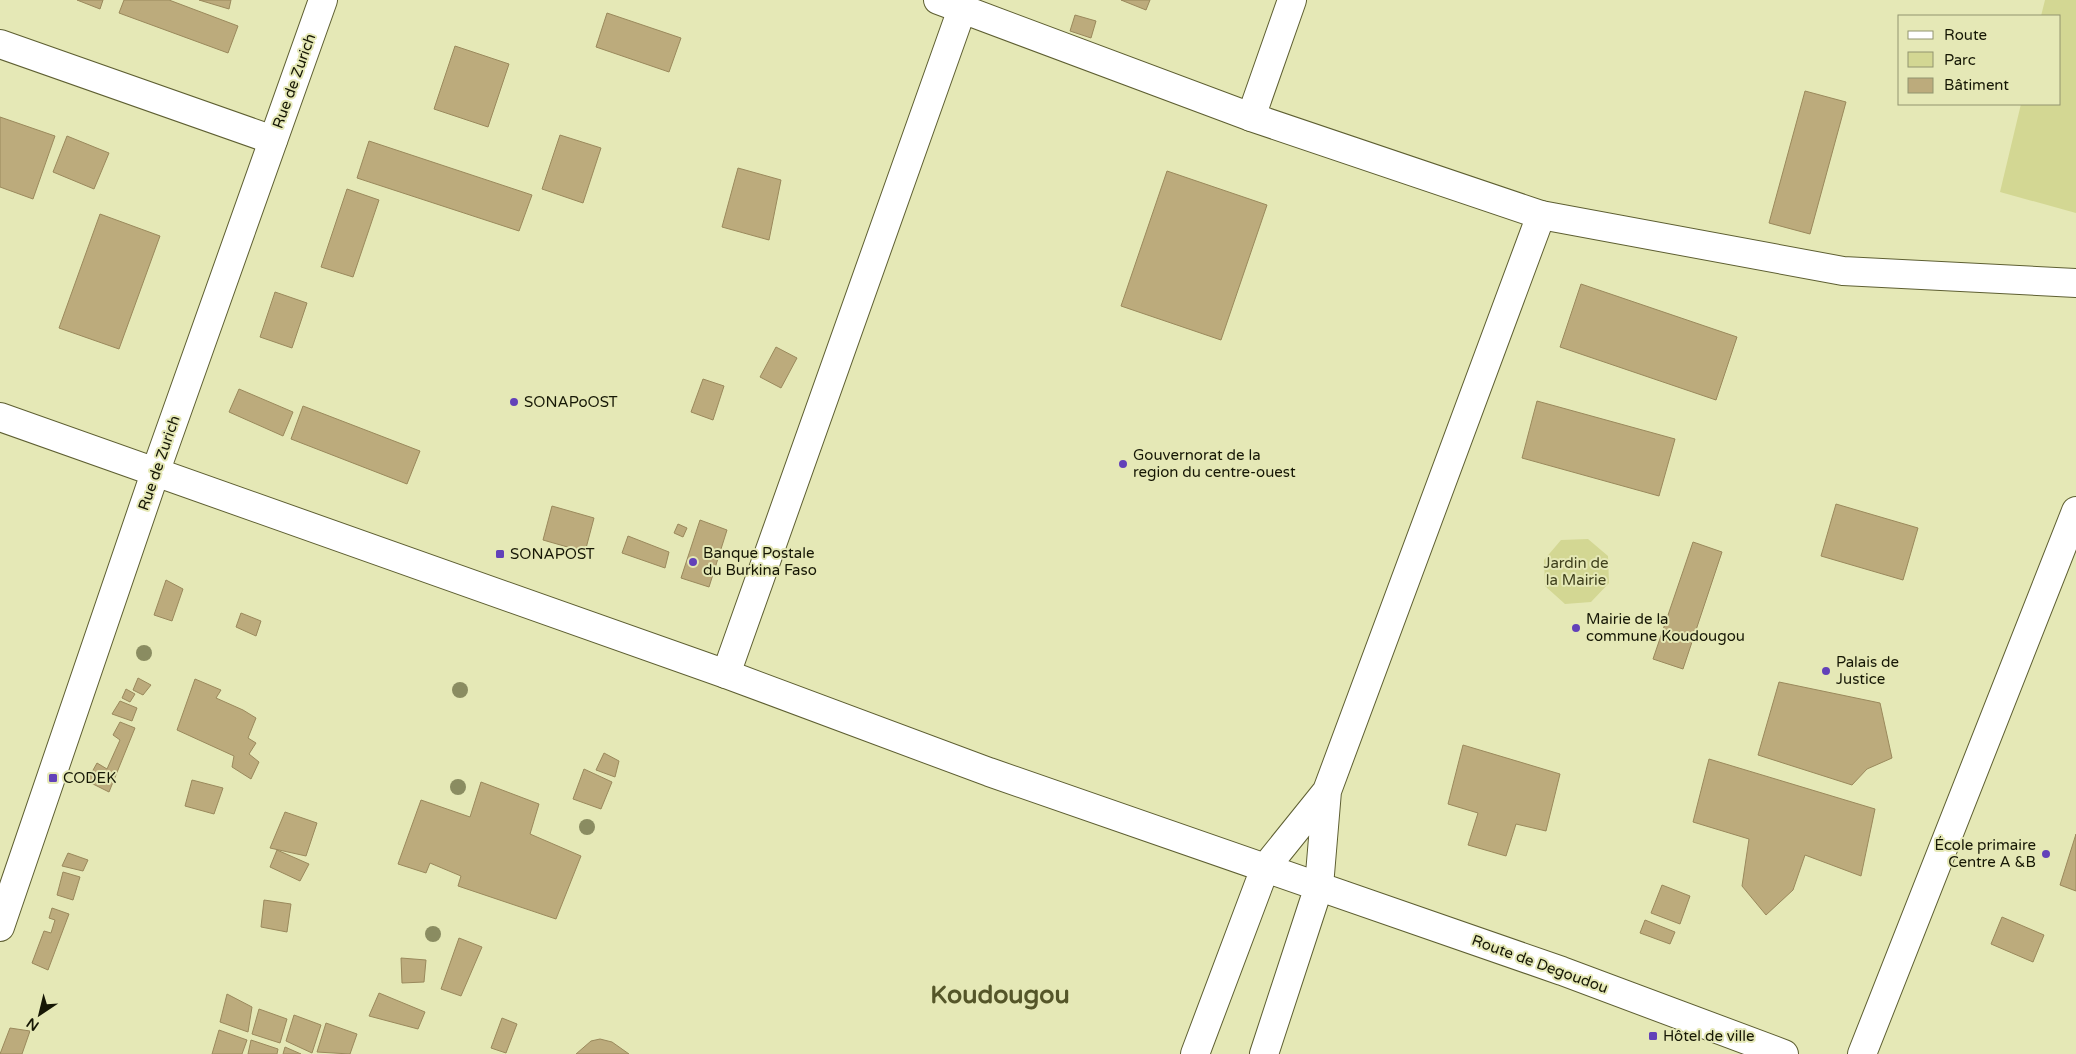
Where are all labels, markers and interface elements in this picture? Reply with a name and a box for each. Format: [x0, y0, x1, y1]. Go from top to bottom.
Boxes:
legend [1898, 15, 2061, 105]
text: Route [1944, 26, 1987, 44]
street label: Rue de Zurich [269, 31, 319, 131]
text: Parc [1944, 51, 1976, 69]
text: Bâtiment [1944, 76, 2009, 94]
place label: SONAPoOST [524, 393, 618, 411]
marker: SONAPoOST [508, 396, 520, 408]
street label: Rue de Zurich [134, 413, 184, 513]
place label: Gouvernorat de la region du centre-ouest [1133, 446, 1296, 481]
marker: Gouvernorat de la region du centre-ouest [1117, 458, 1129, 470]
place label: Banque Postale du Burkina Faso [703, 544, 817, 579]
place label: SONAPOST [510, 545, 595, 563]
marker: SONAPOST [494, 548, 506, 560]
park label: Jardin de la Mairie [1543, 554, 1609, 589]
marker: Banque Postale du Burkina Faso [687, 556, 699, 568]
place label: Mairie de la commune Koudougou [1586, 610, 1745, 645]
marker: Mairie de la commune Koudougou [1570, 622, 1582, 634]
place label: Palais de Justice [1836, 653, 1899, 688]
marker: Palais de Justice [1820, 665, 1832, 677]
place label: CODEK [63, 769, 116, 787]
marker: CODEK [47, 772, 59, 784]
place label: École primaire Centre A &B [1935, 836, 2036, 871]
marker: École primaire Centre A &B [2040, 848, 2052, 860]
street label: Route de Degoudou [1469, 931, 1611, 997]
district label: Koudougou [930, 980, 1070, 1010]
north arrow [15, 989, 65, 1039]
text: N [23, 1014, 42, 1034]
place label: Hôtel de ville [1663, 1027, 1754, 1045]
marker: Hôtel de ville [1647, 1030, 1659, 1042]

